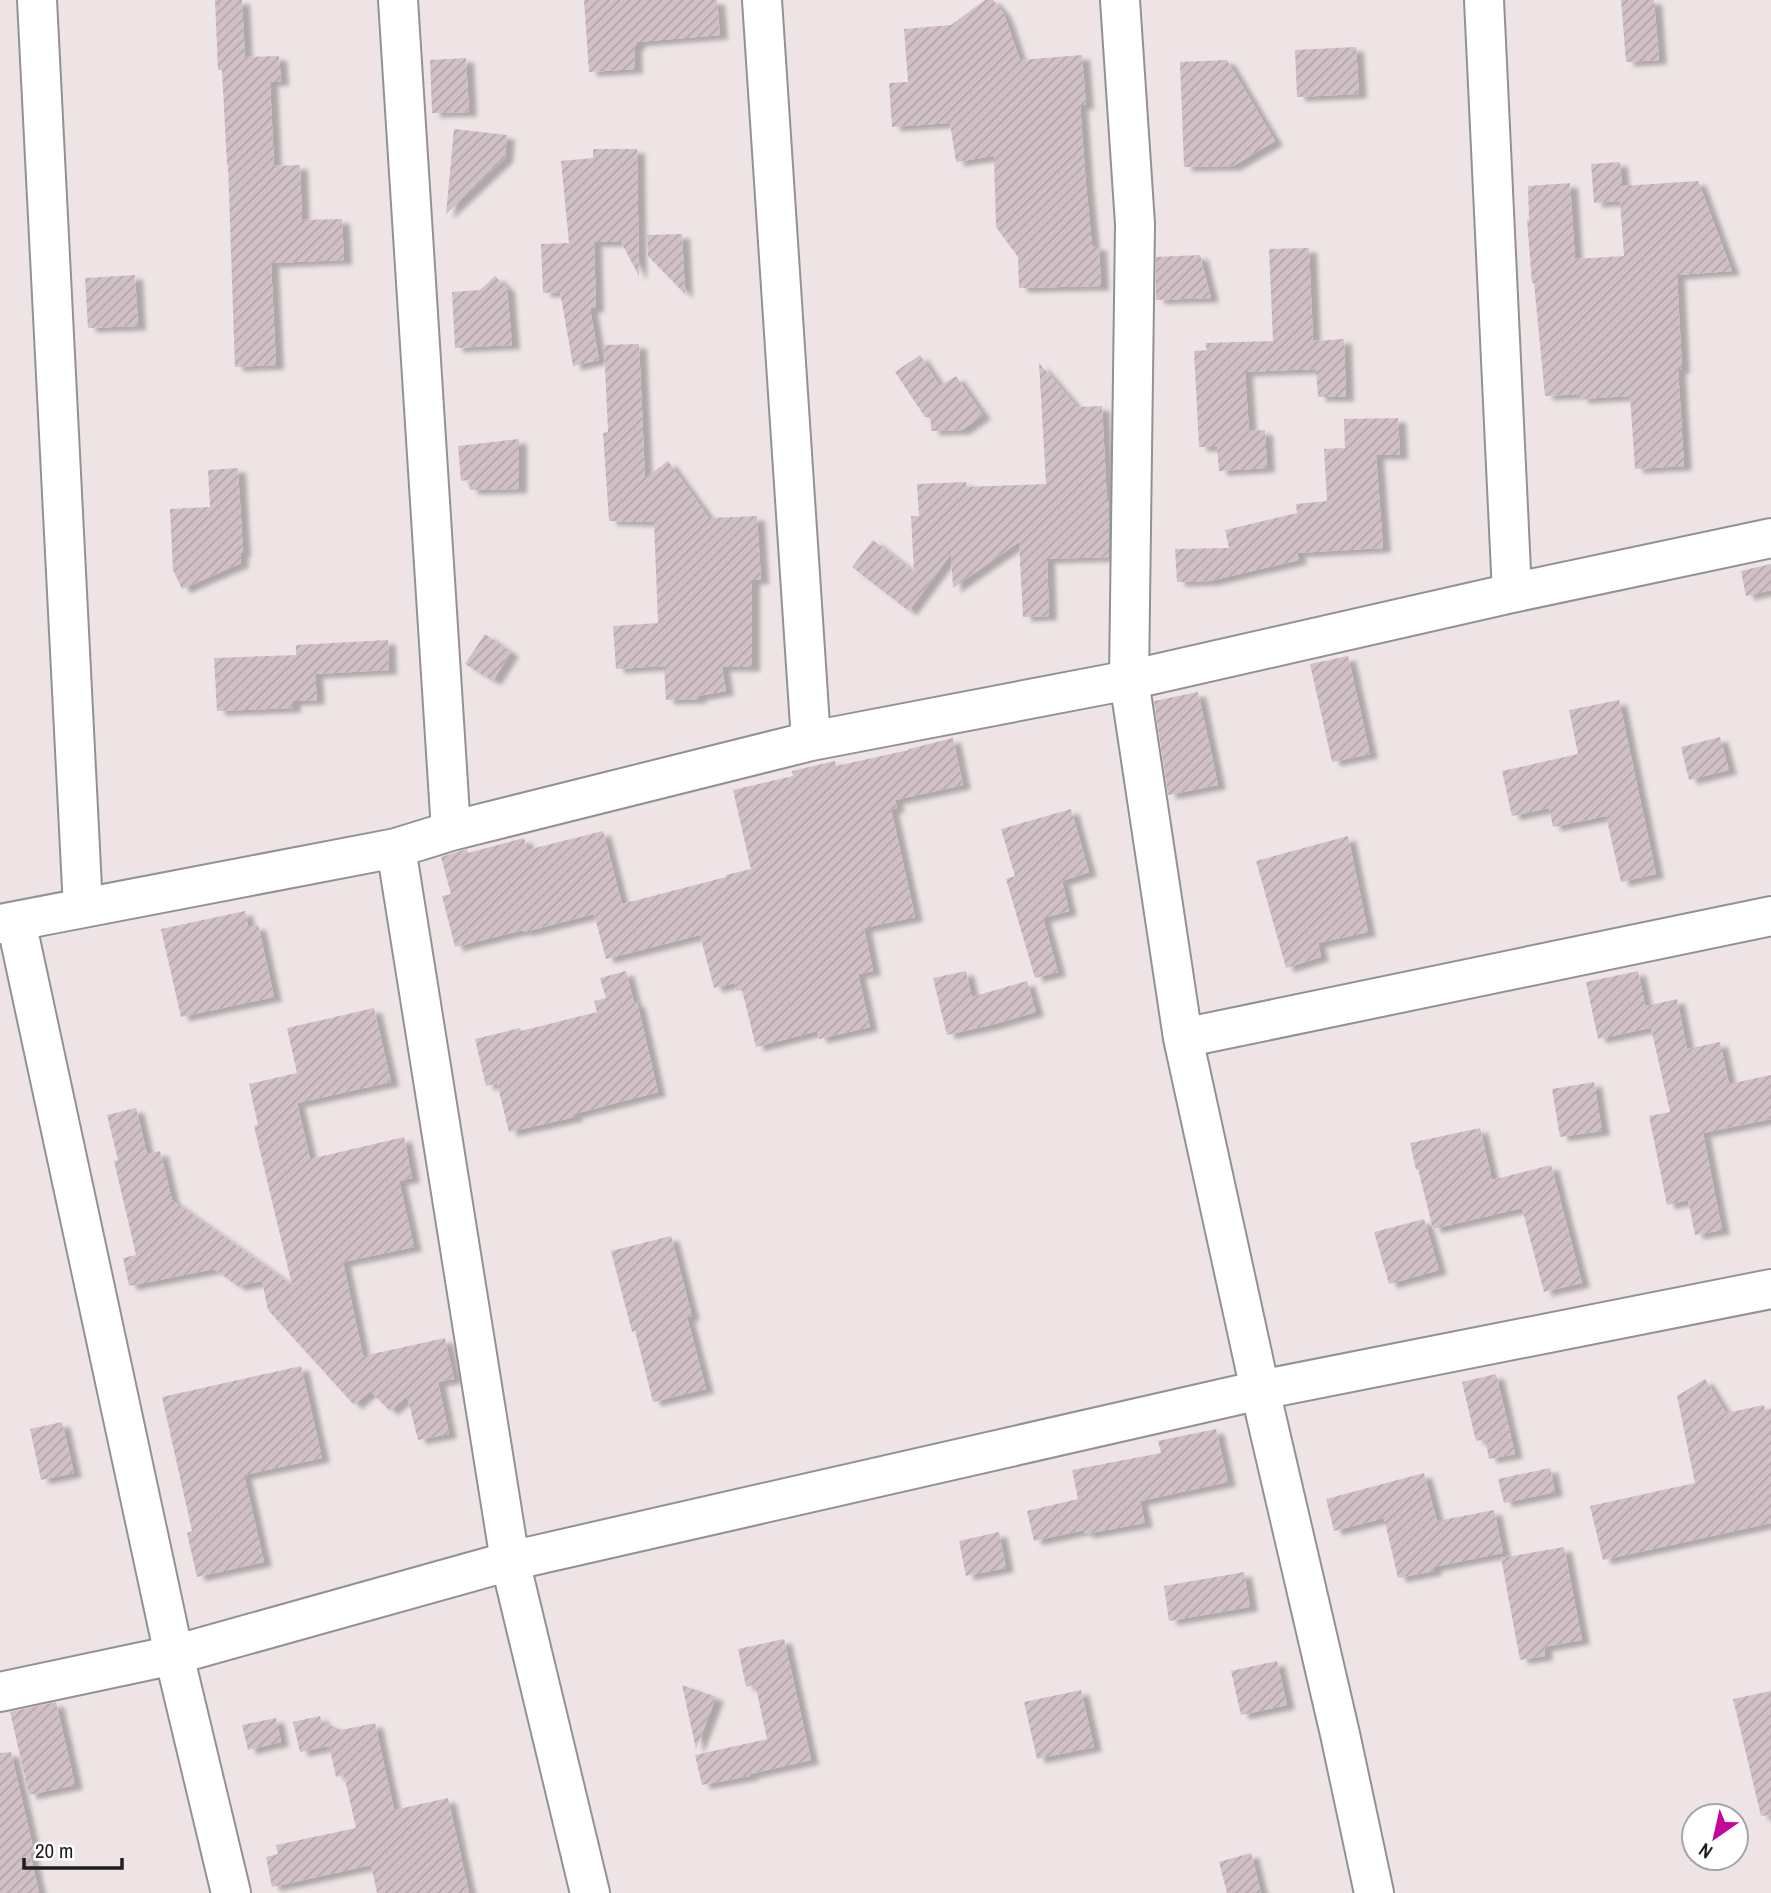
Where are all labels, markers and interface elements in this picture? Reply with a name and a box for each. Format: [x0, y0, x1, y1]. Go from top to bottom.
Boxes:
north arrow [1680, 1802, 1750, 1872]
scale bar [24, 1826, 122, 1870]
text: 20 m [35, 1836, 73, 1865]
text: N [1694, 1837, 1717, 1865]

